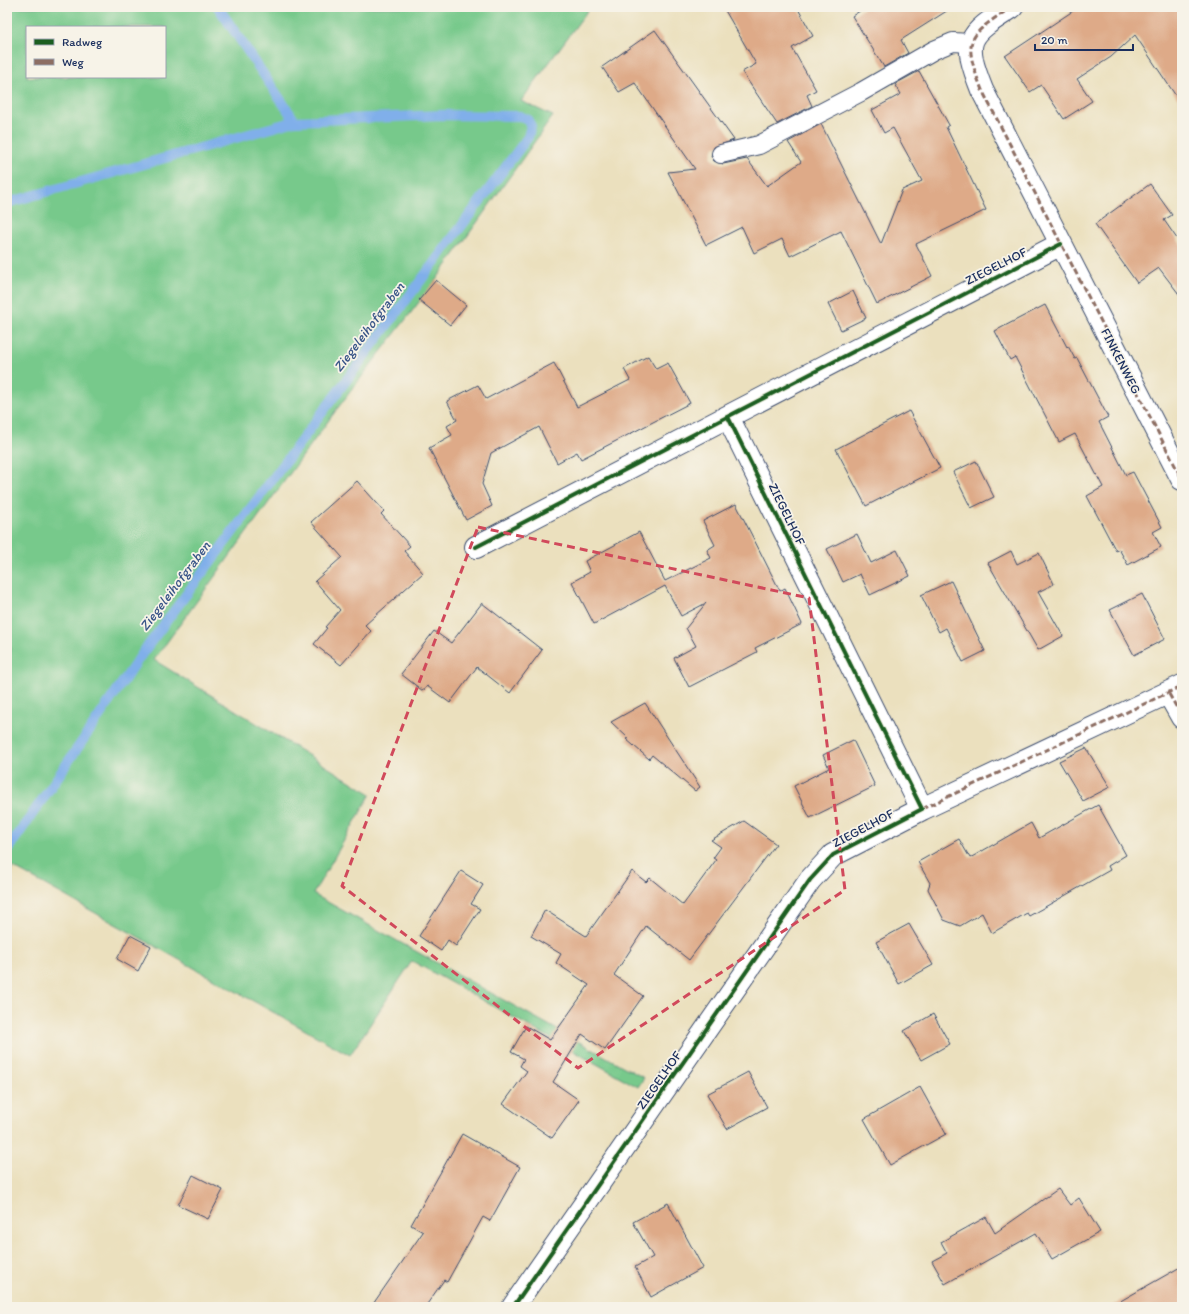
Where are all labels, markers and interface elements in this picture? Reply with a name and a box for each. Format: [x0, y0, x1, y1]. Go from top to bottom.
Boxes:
legend [26, 26, 166, 78]
scale bar [1035, 26, 1133, 52]
text: 20 m [1041, 33, 1068, 47]
text: Radweg [62, 35, 103, 49]
text: Weg [62, 55, 85, 69]
street label: ZIEGELHOF [963, 244, 1030, 288]
water label: Ziegeleihofgraben [330, 278, 408, 375]
street label: FINKENWEG [1098, 326, 1144, 396]
street label: ZIEGELHOF [765, 480, 809, 548]
water label: Ziegeleihofgraben [136, 537, 214, 634]
street label: ZIEGELHOF [830, 805, 897, 850]
street label: ZIEGELHOF [634, 1048, 685, 1112]

